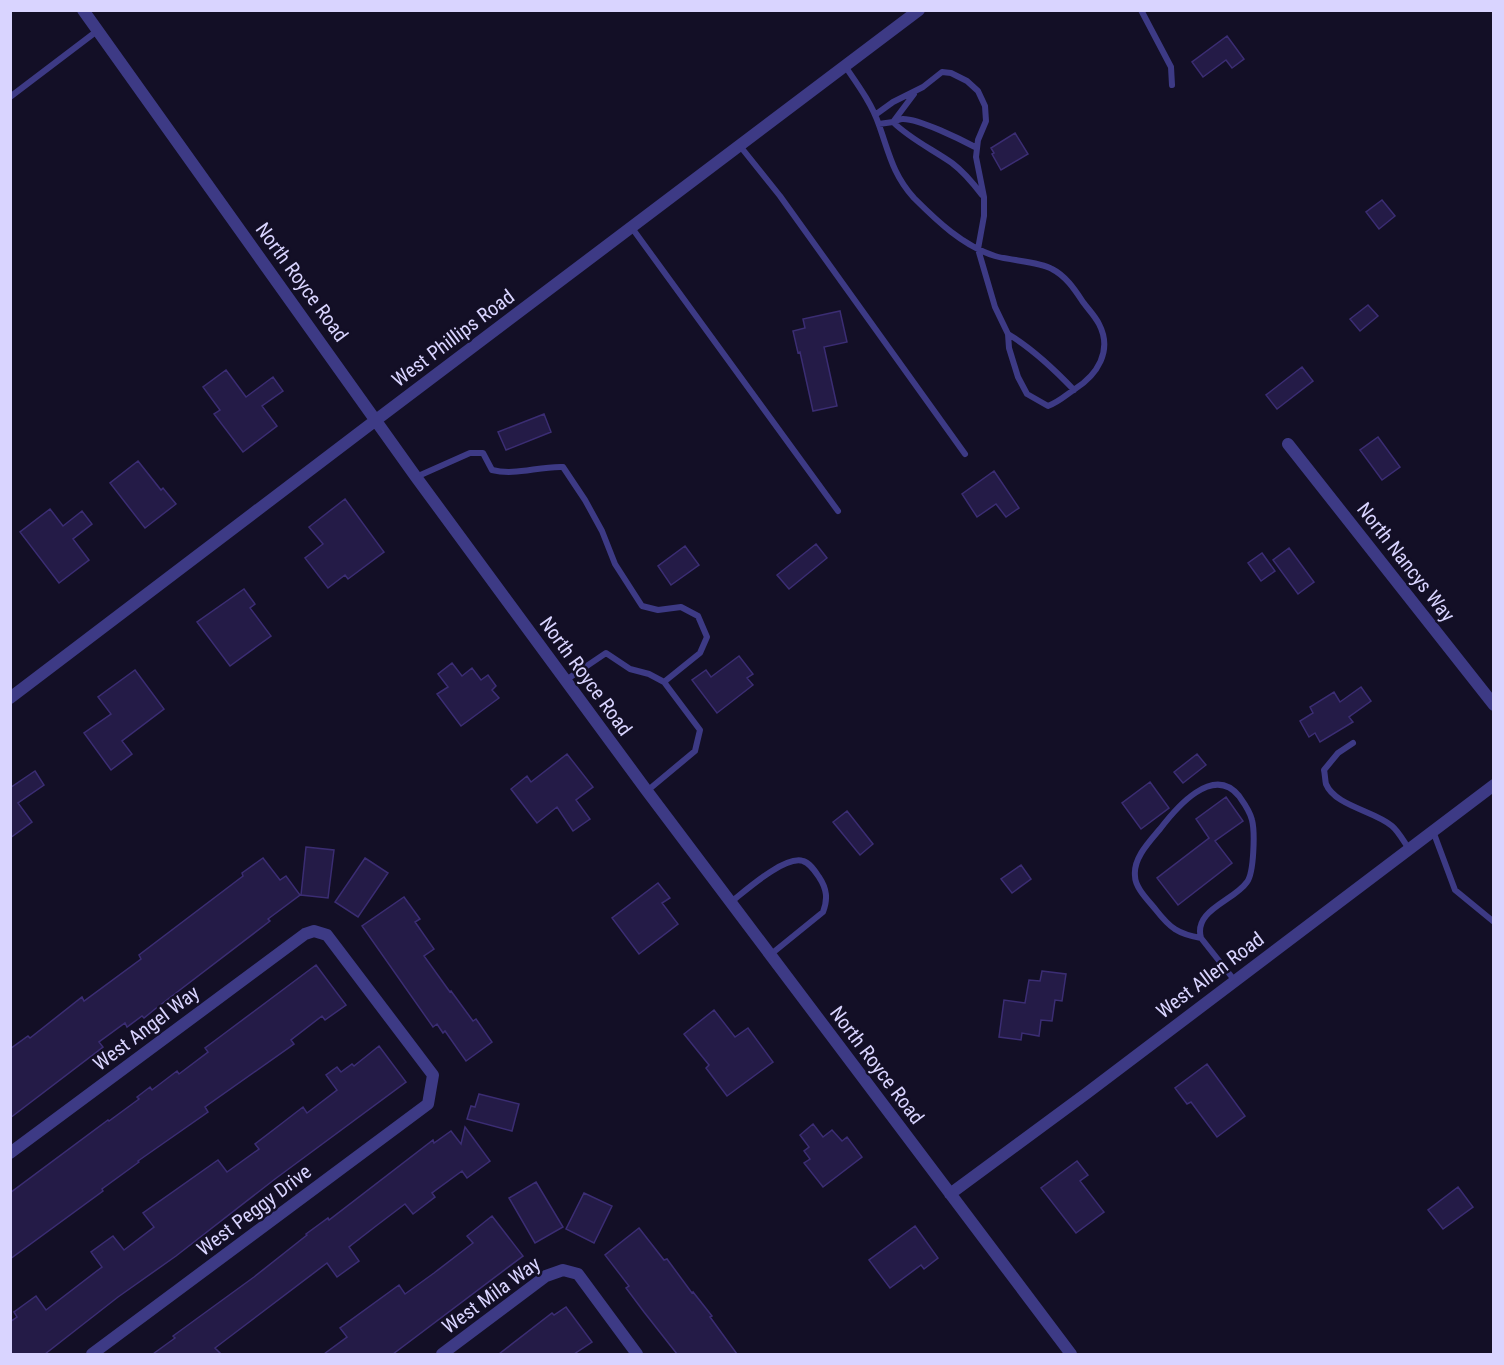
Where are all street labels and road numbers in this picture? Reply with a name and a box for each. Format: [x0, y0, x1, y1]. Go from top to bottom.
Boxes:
street label: North Royce Road [251, 218, 353, 346]
street label: West Phillips Road [387, 284, 519, 392]
street label: North Nancys Way [1352, 498, 1460, 626]
street label: North Royce Road [535, 612, 637, 740]
street label: West Allen Road [1151, 927, 1269, 1023]
street label: West Angel Way [88, 980, 204, 1076]
street label: North Royce Road [825, 1001, 929, 1129]
street label: West Peggy Drive [192, 1159, 316, 1261]
street label: West Mila Way [437, 1251, 545, 1339]

